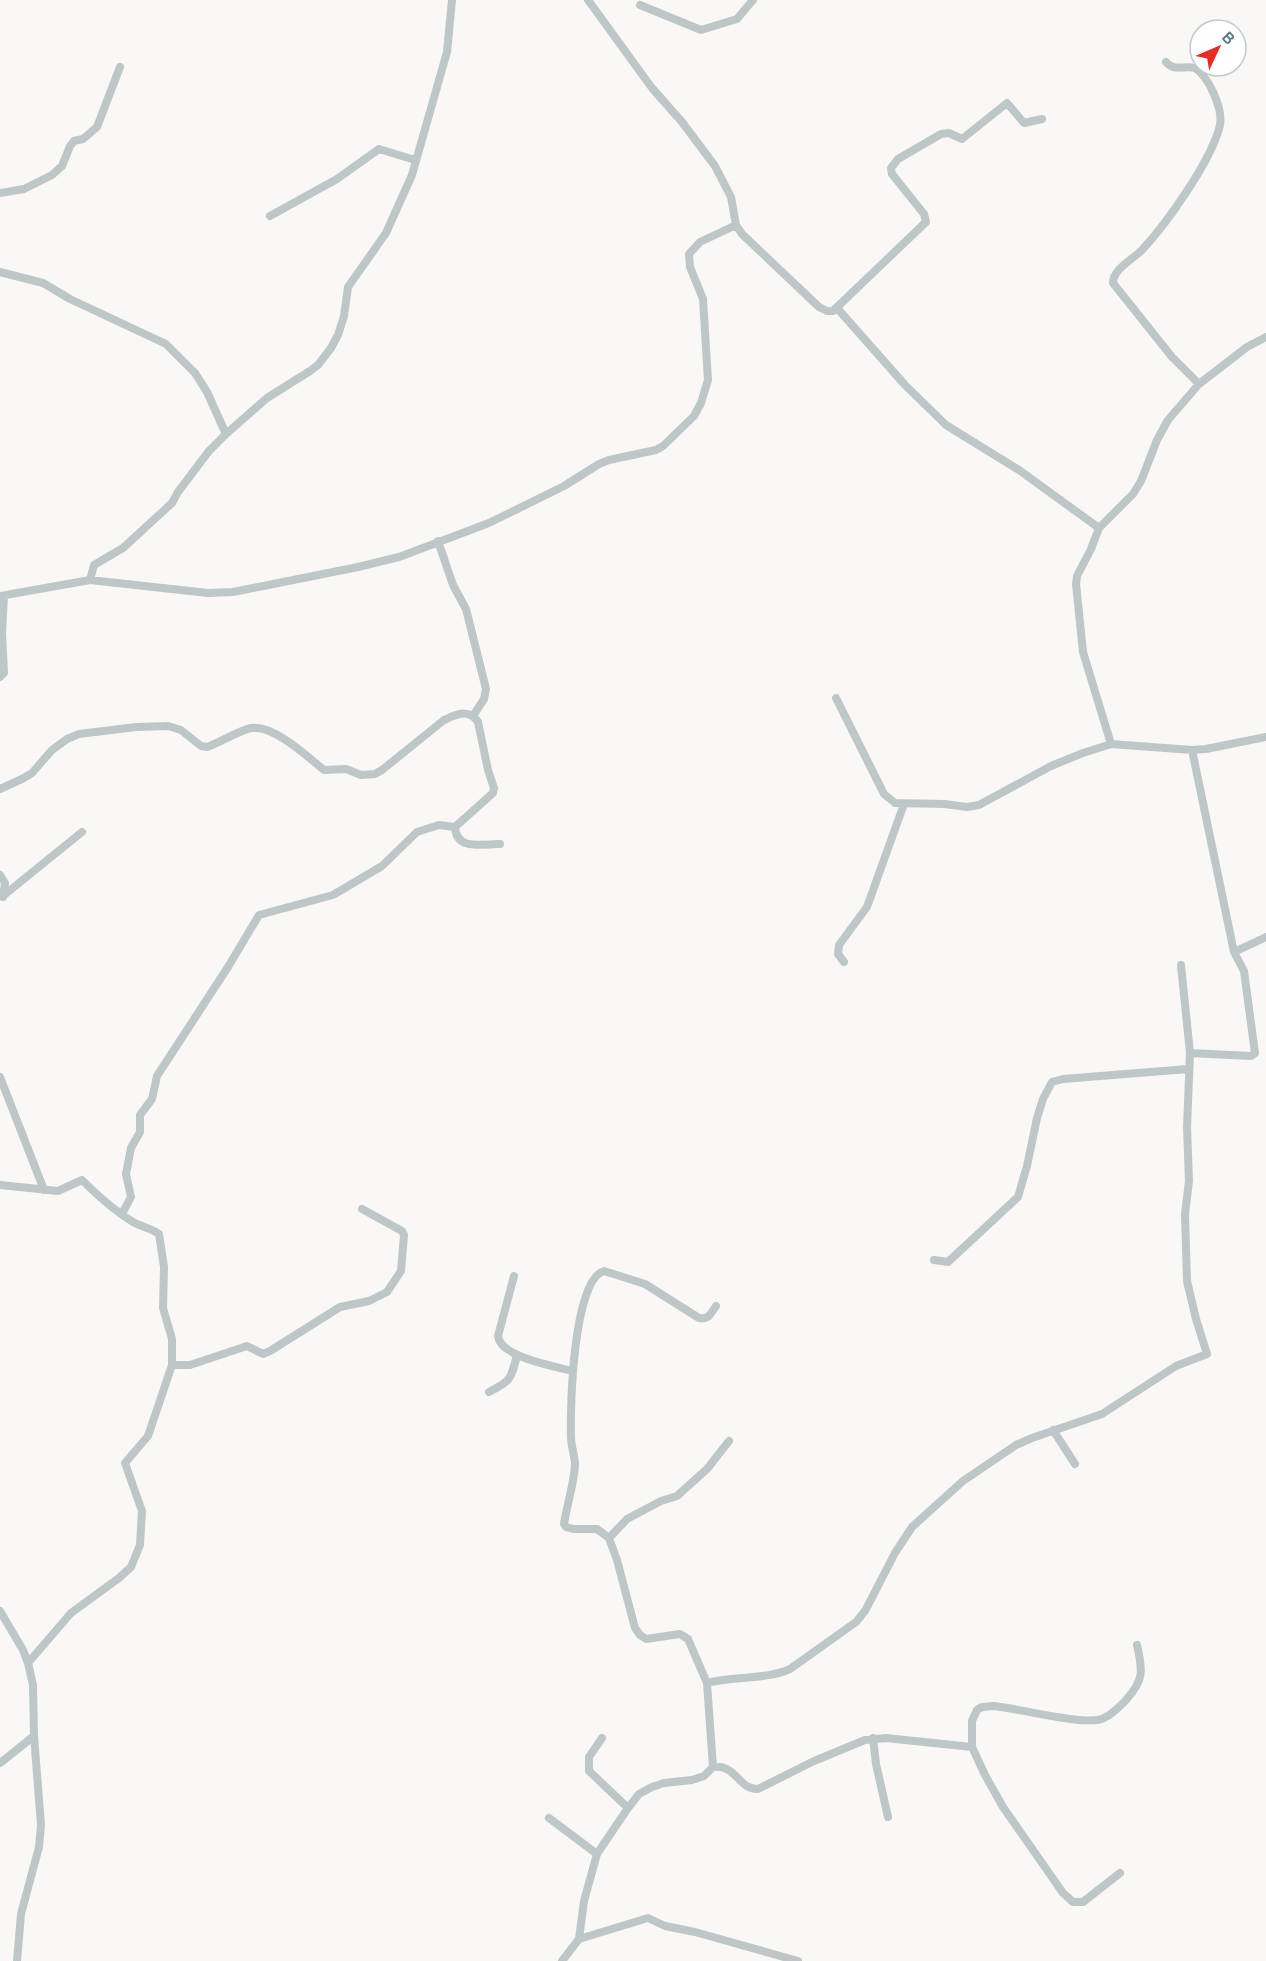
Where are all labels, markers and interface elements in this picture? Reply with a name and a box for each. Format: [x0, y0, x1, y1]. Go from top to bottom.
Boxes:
north arrow [1188, 18, 1248, 78]
text: B [1218, 27, 1240, 48]

